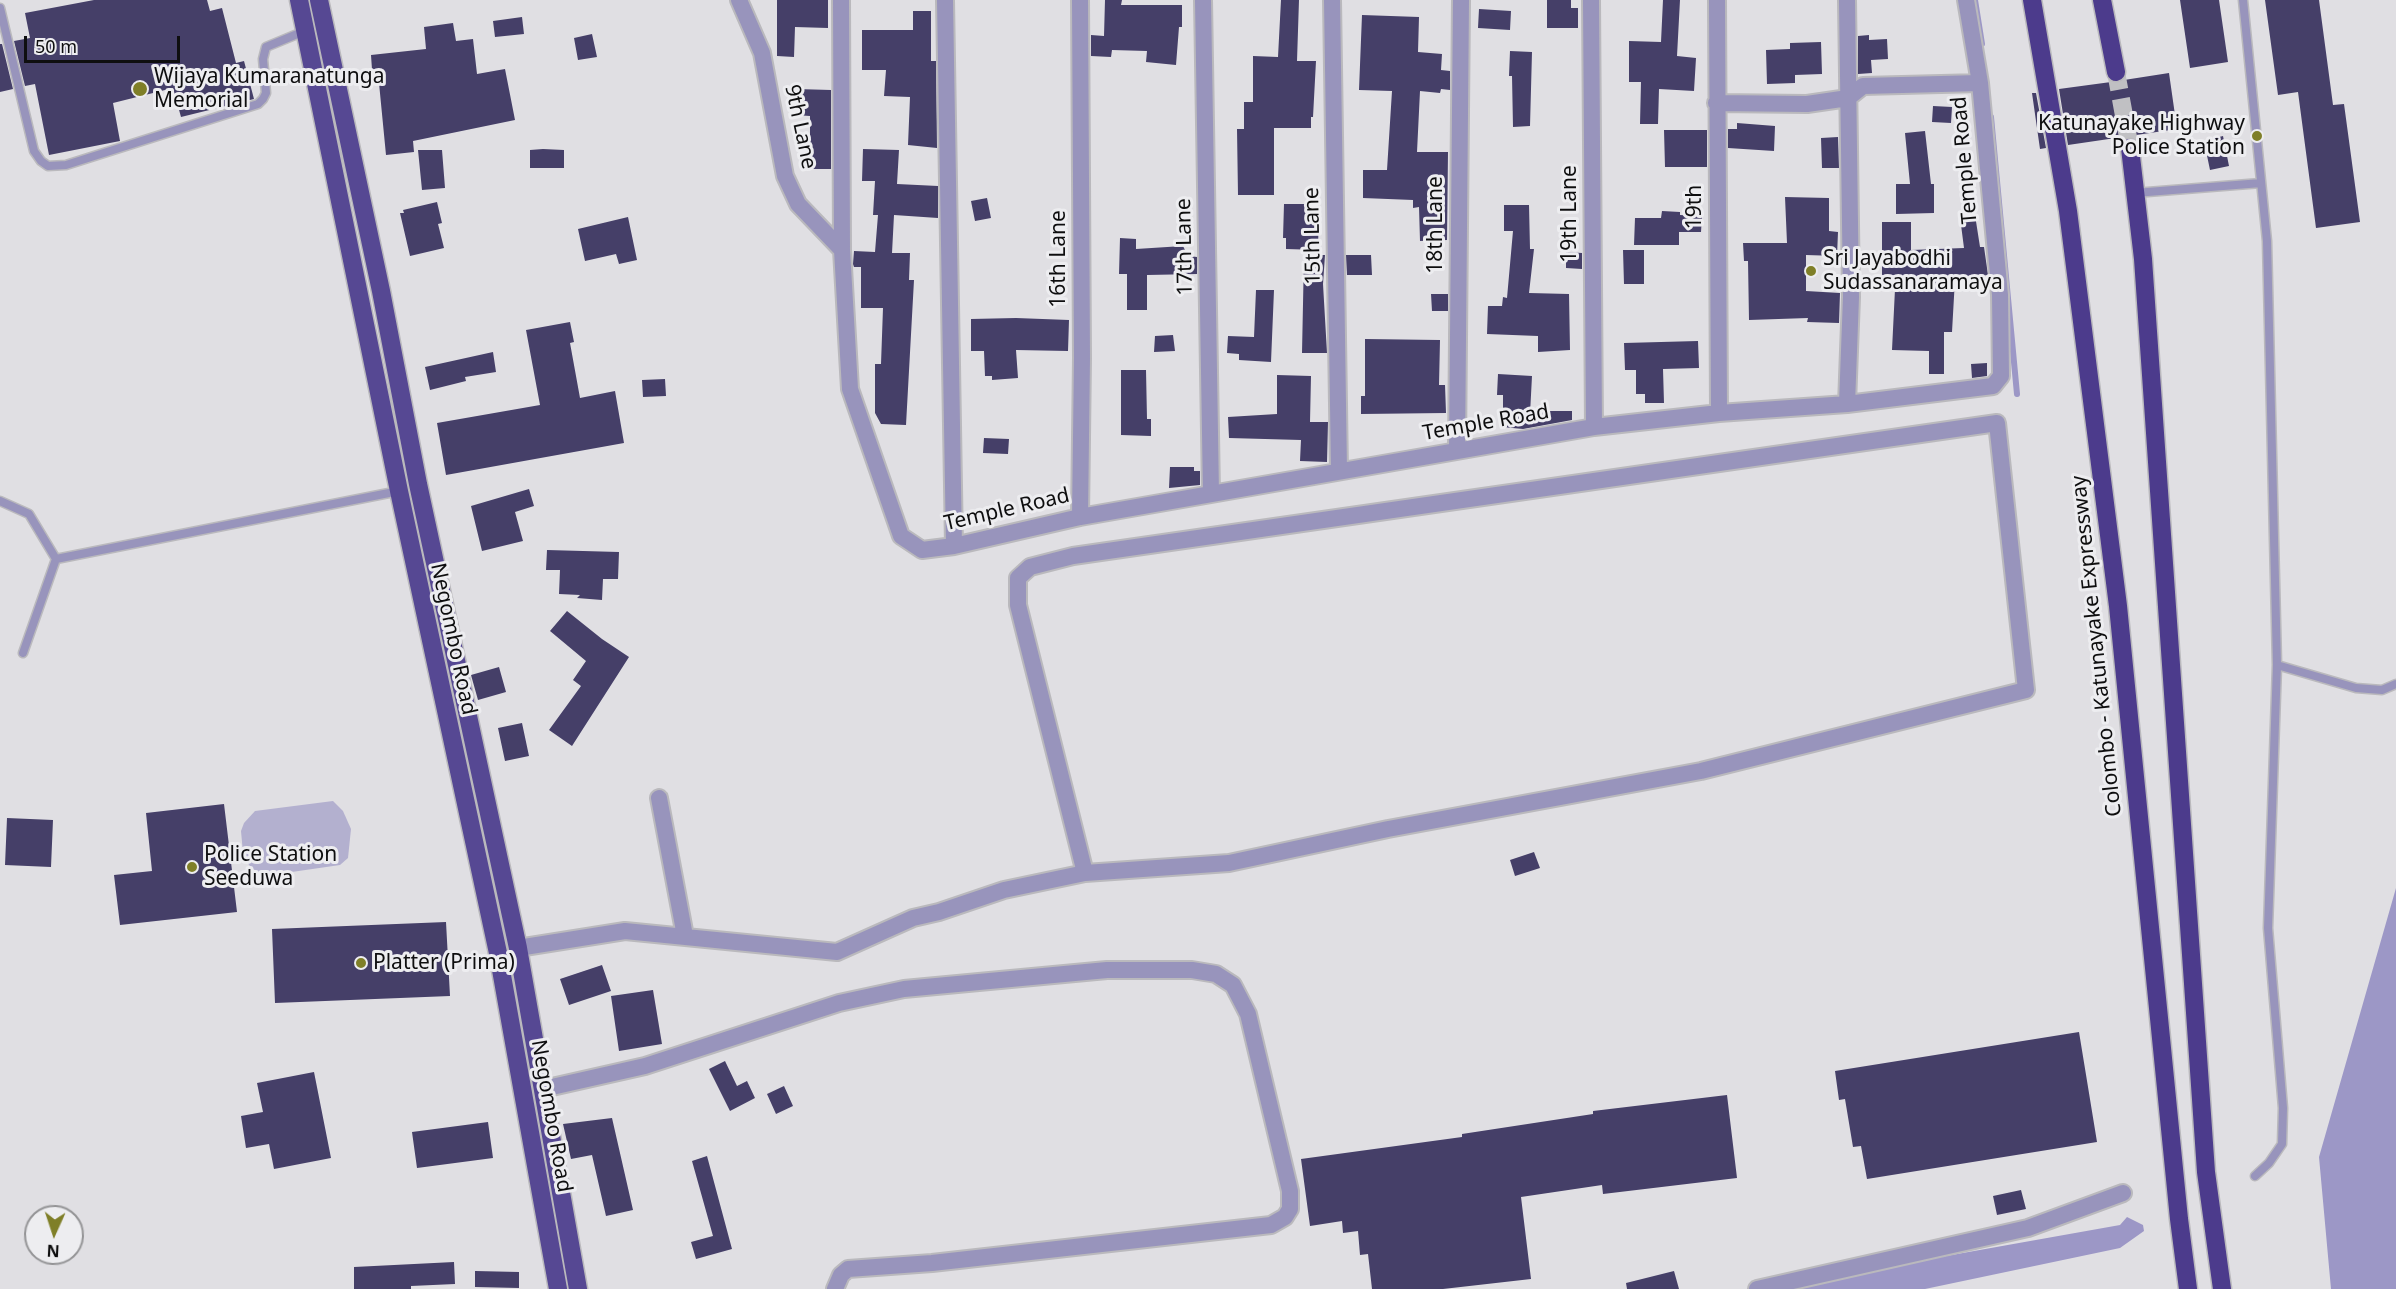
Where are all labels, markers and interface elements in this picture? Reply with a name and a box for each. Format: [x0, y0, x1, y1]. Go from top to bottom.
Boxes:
scale bar [27, 24, 183, 62]
text: 50 m [35, 34, 77, 58]
place label: Wijaya Kumaranatunga Memorial [154, 64, 385, 114]
marker: Wijaya Kumaranatunga Memorial [131, 80, 149, 98]
street label: 9th Lane [779, 82, 821, 172]
street label: Temple Road [1947, 95, 1983, 225]
place label: Katunayake Highway Police Station [2038, 111, 2245, 161]
marker: Katunayake Highway Police Station [2250, 129, 2264, 143]
street label: 19th Lane [1557, 165, 1583, 263]
street label: 18th Lane [1423, 176, 1449, 274]
street label: 19th [1682, 185, 1708, 229]
street label: 15th Lane [1300, 187, 1326, 285]
street label: 17th Lane [1172, 198, 1198, 296]
street label: 16th Lane [1046, 210, 1072, 308]
place label: Sri Jayabodhi Sudassanaramaya [1823, 246, 2003, 296]
marker: Sri Jayabodhi Sudassanaramaya [1804, 264, 1818, 278]
street label: Temple Road [1421, 399, 1551, 447]
street label: Colombo - Katunayake Expressway [2067, 474, 2127, 818]
street label: Temple Road [942, 483, 1072, 537]
street label: Negombo Road [425, 561, 481, 717]
place label: Police Station Seeduwa [204, 842, 337, 892]
marker: Police Station Seeduwa [185, 860, 199, 874]
place label: Platter (Prima) [373, 950, 515, 976]
marker: Platter (Prima) [354, 956, 368, 970]
street label: Negombo Road [525, 1038, 577, 1194]
north arrow [24, 1205, 84, 1265]
text: N [46, 1240, 60, 1262]

